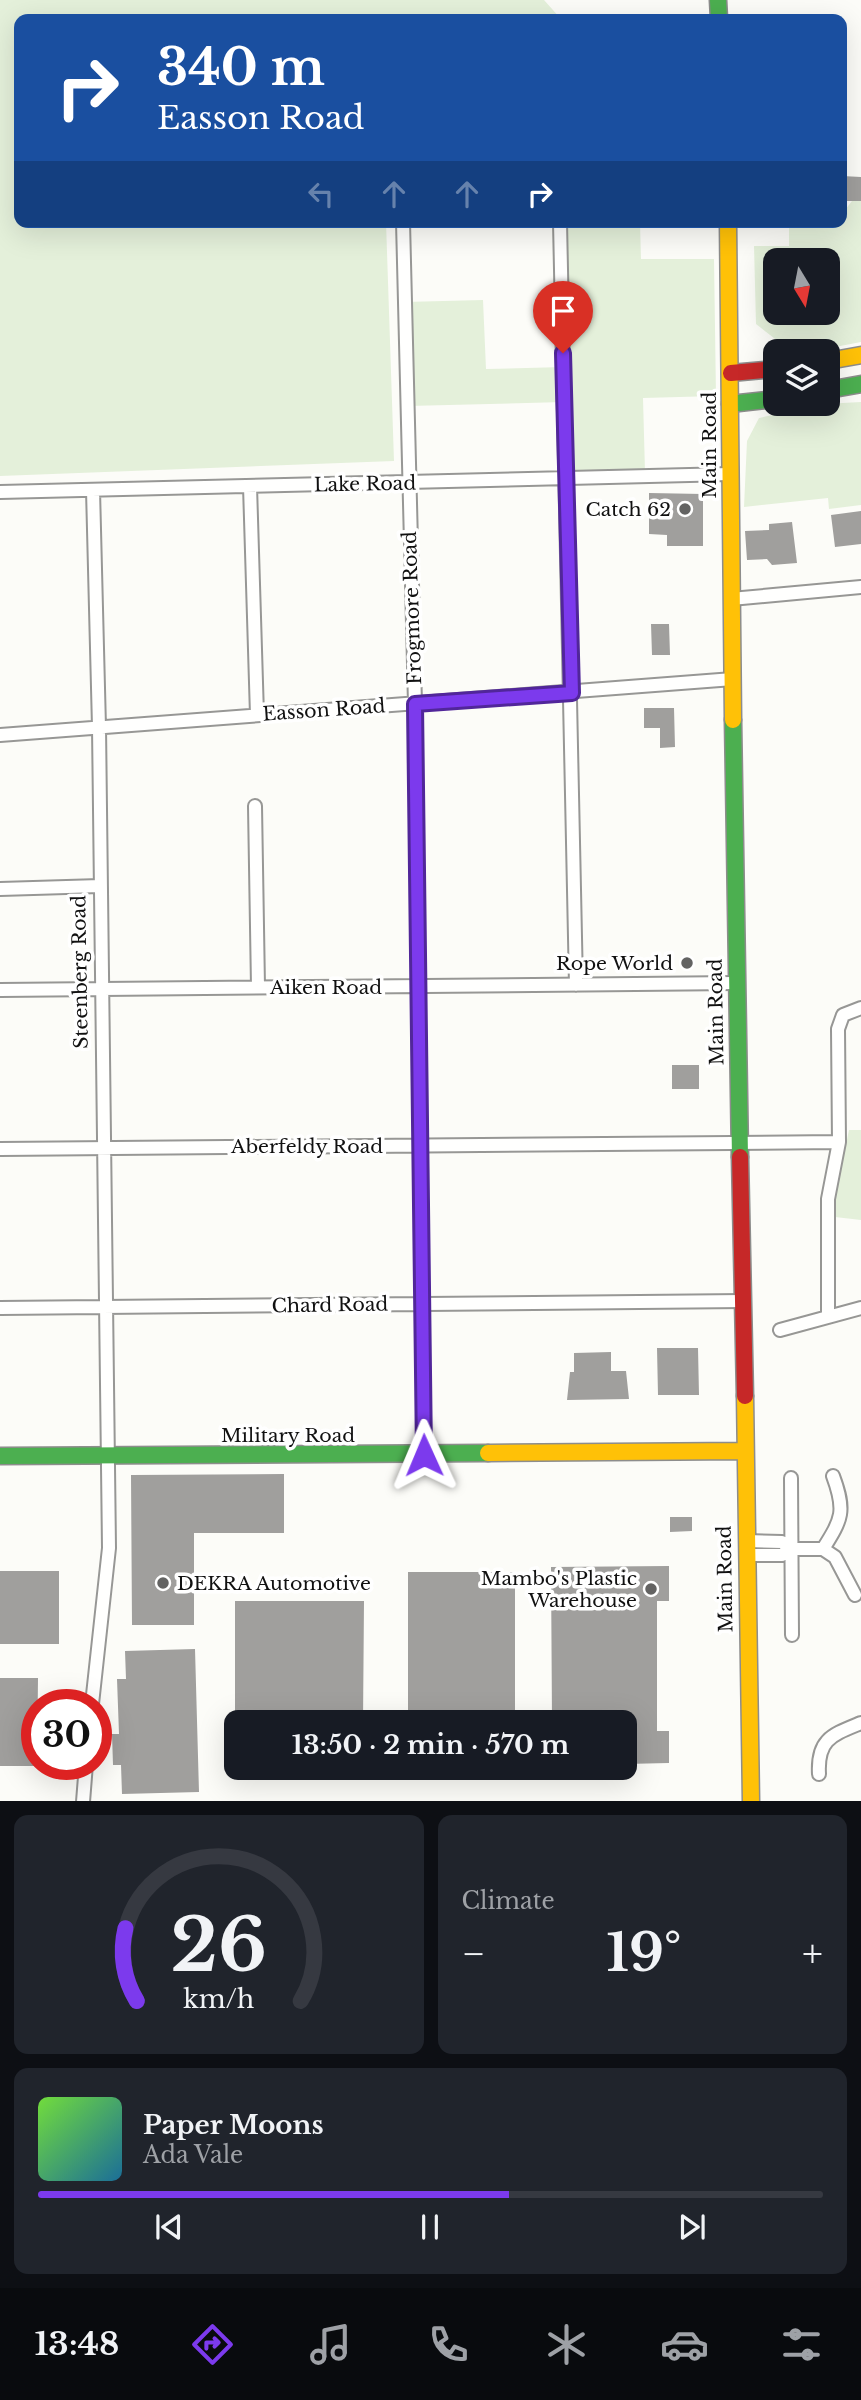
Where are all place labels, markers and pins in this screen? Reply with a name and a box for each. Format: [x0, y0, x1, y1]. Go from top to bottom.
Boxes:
pin [533, 281, 593, 353]
place label: Catch 62 [585, 498, 671, 521]
marker: Catch 62 [677, 501, 693, 517]
place label: Rope World [556, 952, 673, 975]
marker: Rope World [679, 955, 695, 971]
place label: Mambo's Plastic Warehouse [481, 1567, 637, 1612]
place label: DEKRA Automotive [177, 1572, 371, 1595]
marker: DEKRA Automotive [155, 1575, 171, 1591]
marker: Mambo's Plastic Warehouse [643, 1581, 659, 1597]

